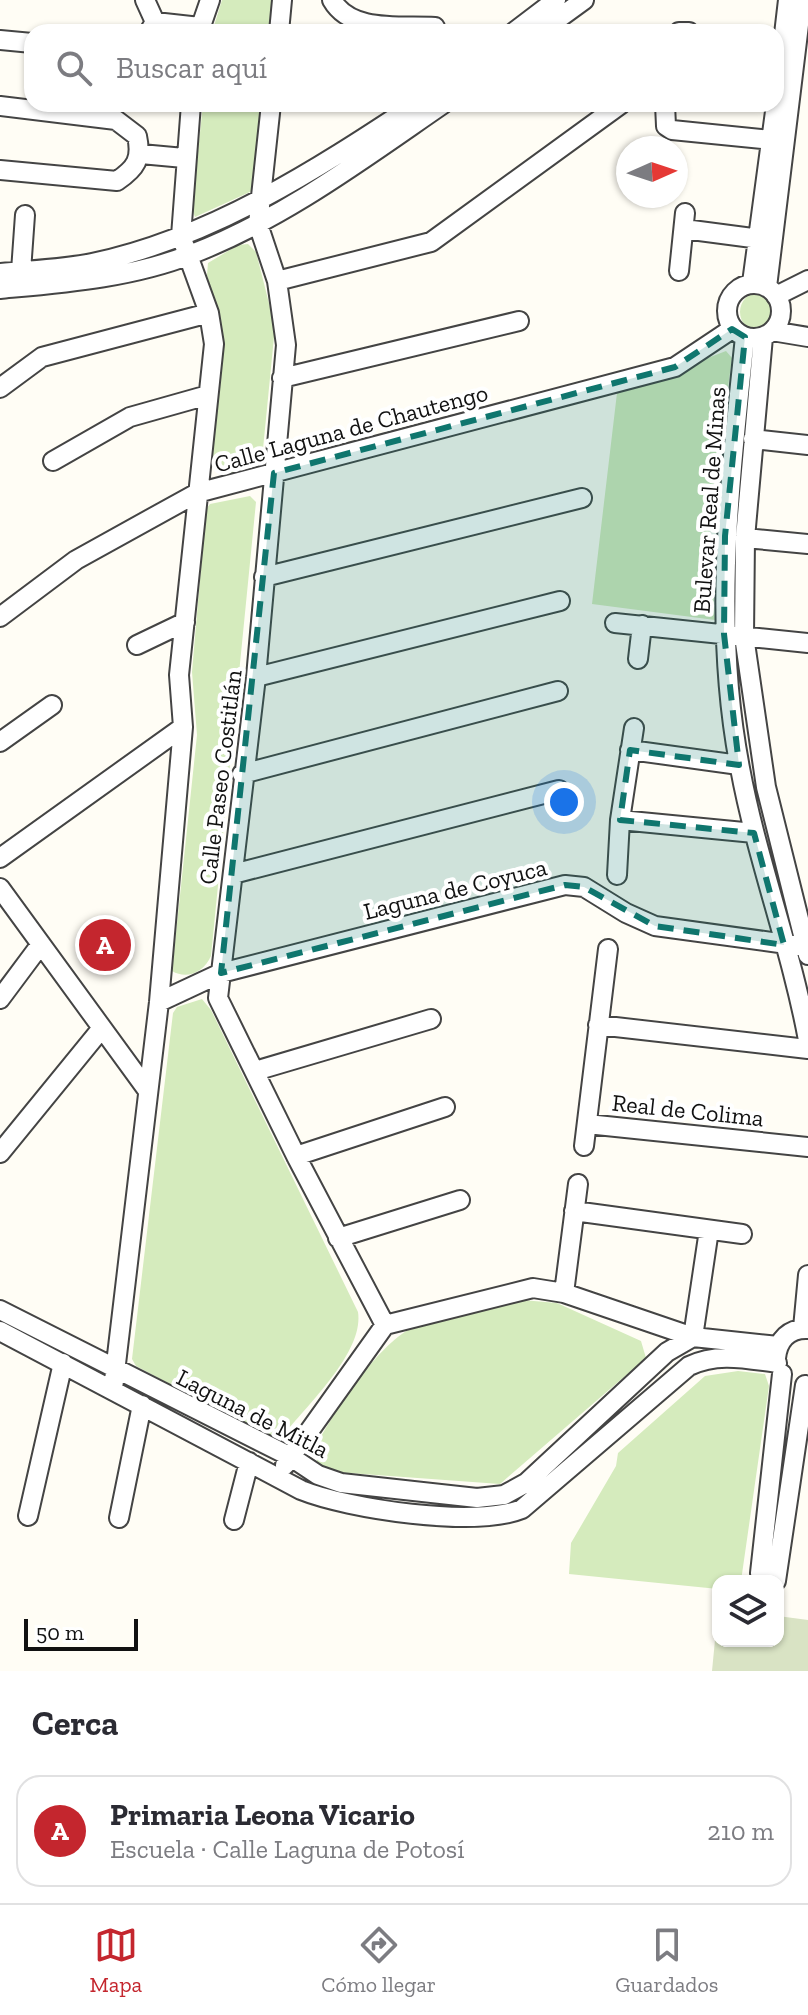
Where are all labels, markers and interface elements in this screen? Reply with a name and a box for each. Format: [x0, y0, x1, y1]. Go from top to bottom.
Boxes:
search box [24, 24, 784, 112]
icon: search [52, 46, 96, 90]
text: Buscar aquí [116, 50, 267, 86]
north arrow [616, 136, 688, 208]
street label: Calle Laguna de Chautengo [211, 378, 491, 478]
street label: Bulevar Real de Minas [687, 386, 731, 614]
street label: Calle Paseo Costitlán [192, 668, 248, 886]
your location [544, 782, 584, 822]
street label: Laguna de Coyuca [360, 852, 550, 926]
pin: A [79, 915, 131, 975]
street label: Real de Colima [611, 1088, 766, 1132]
street label: Laguna de Mitla [172, 1362, 334, 1464]
map controls [712, 1575, 784, 1647]
button: layers [712, 1575, 784, 1647]
scale bar [24, 1615, 138, 1651]
text: 50 m [36, 1619, 84, 1646]
text: Cerca [32, 1703, 119, 1744]
text: Primaria Leona Vicario [110, 1797, 415, 1833]
text: A [51, 1815, 69, 1847]
text: 210 m [707, 1815, 774, 1847]
text: Escuela · Calle Laguna de Potosí [110, 1833, 464, 1865]
tab: Mapa [90, 1923, 142, 1998]
tab: Cómo llegar [321, 1923, 436, 1998]
tab: Guardados [615, 1923, 718, 1998]

